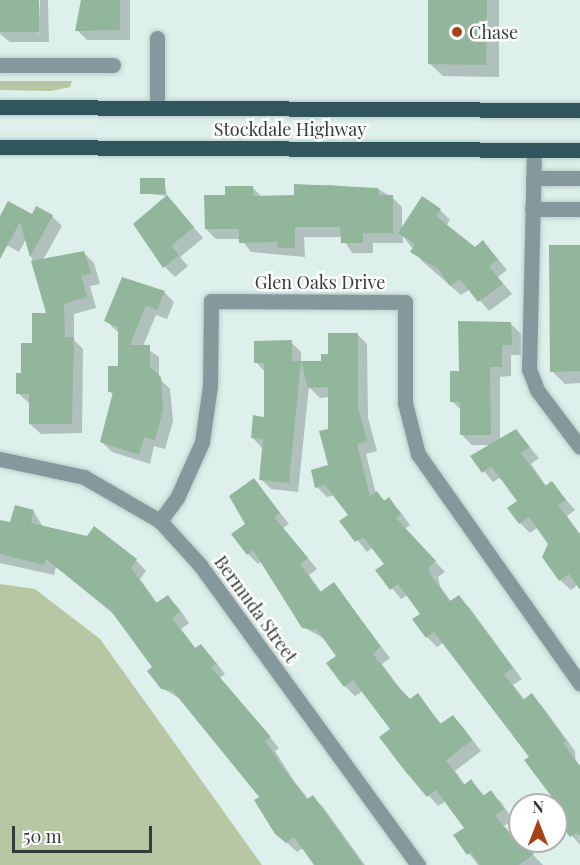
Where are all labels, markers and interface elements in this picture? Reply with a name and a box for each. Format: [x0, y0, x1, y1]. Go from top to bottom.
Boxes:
place label: Chase [469, 21, 518, 43]
marker: Chase [450, 25, 464, 39]
street label: Stockdale Highway [214, 118, 366, 140]
street label: Glen Oaks Drive [255, 271, 385, 293]
street label: Bermuda Street [210, 551, 302, 667]
north arrow [508, 793, 568, 853]
text: N [532, 796, 544, 817]
scale bar [15, 814, 154, 852]
text: 50 m [23, 824, 62, 848]

